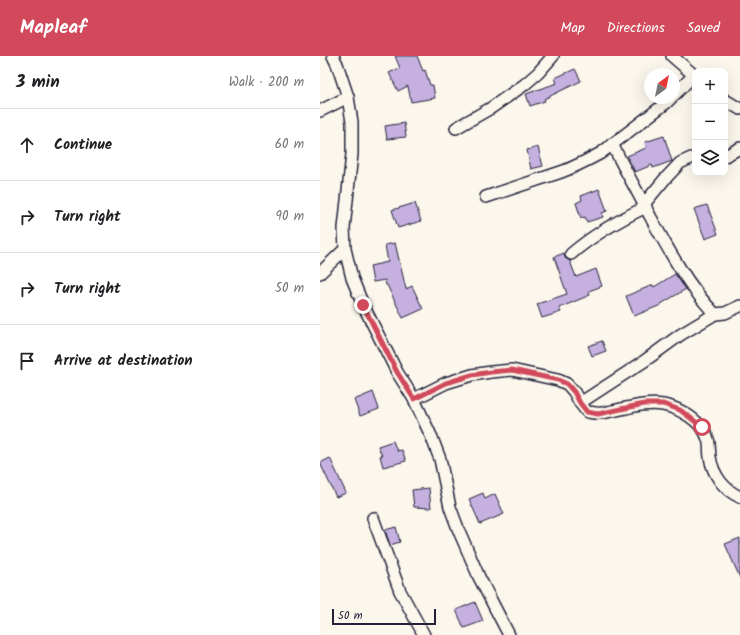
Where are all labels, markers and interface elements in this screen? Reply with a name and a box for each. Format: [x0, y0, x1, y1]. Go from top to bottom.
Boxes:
text: Mapleaf [20, 13, 87, 43]
text: Map [560, 17, 585, 39]
text: Directions [607, 17, 665, 39]
text: Saved [687, 17, 720, 39]
north arrow [644, 68, 680, 104]
map controls [692, 68, 728, 176]
button: + [692, 68, 728, 104]
text: 3 min [16, 69, 60, 96]
text: Walk · 200 m [229, 72, 304, 93]
button: − [692, 104, 728, 140]
text: Continue [54, 133, 112, 157]
icon: ahead [16, 134, 38, 156]
text: 60 m [275, 134, 304, 155]
button: layers [692, 140, 728, 176]
text: Turn right [54, 205, 121, 229]
icon: right [16, 206, 38, 228]
text: 90 m [276, 206, 304, 227]
text: Turn right [54, 277, 121, 301]
icon: right [16, 278, 38, 300]
text: 50 m [275, 278, 304, 299]
route end [354, 296, 372, 314]
text: Arrive at destination [54, 349, 193, 373]
icon: arrive [16, 350, 38, 372]
route start [693, 418, 711, 436]
scale bar [332, 607, 436, 626]
text: 50 m [338, 607, 363, 625]

